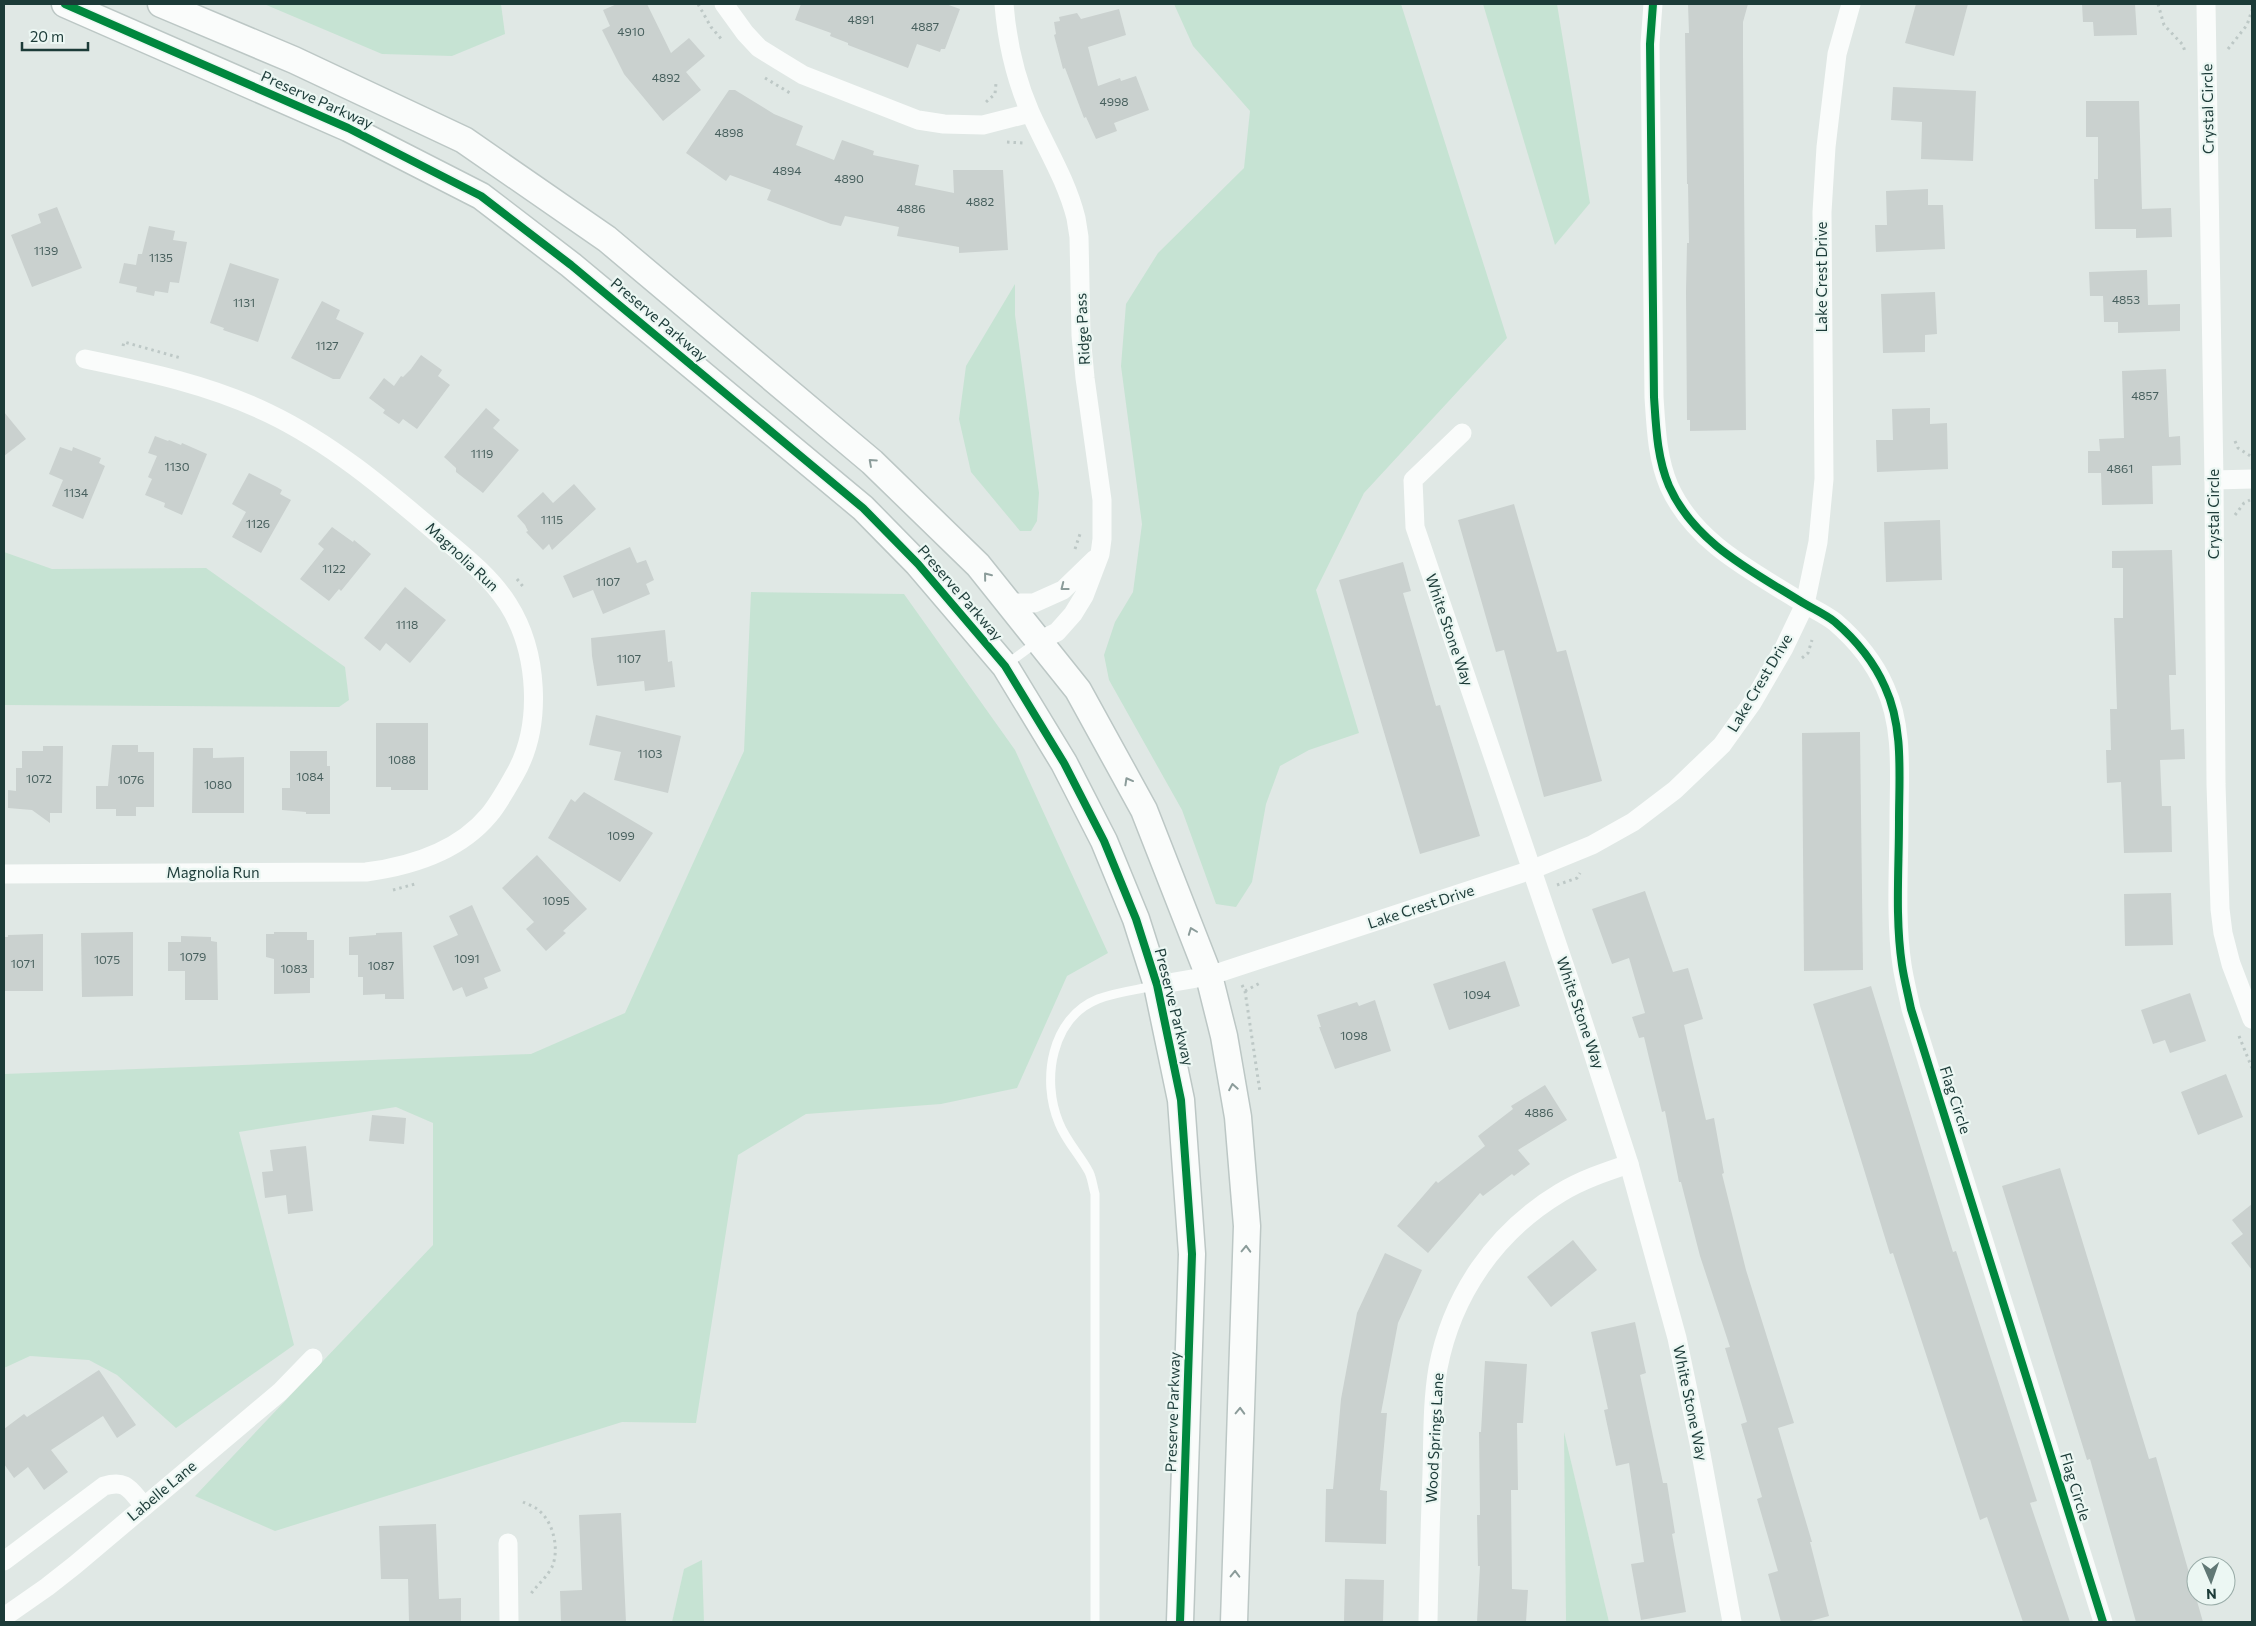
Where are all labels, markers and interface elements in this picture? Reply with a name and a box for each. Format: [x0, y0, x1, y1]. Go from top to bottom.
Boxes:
house number: 4891 [848, 12, 874, 26]
house number: 4887 [911, 19, 939, 33]
scale bar [22, 20, 89, 52]
house number: 4910 [617, 24, 645, 38]
text: 20 m [30, 27, 64, 45]
street label: Crystal Circle [2197, 64, 2217, 154]
street label: Preserve Parkway [259, 66, 376, 132]
house number: 4892 [652, 70, 681, 84]
house number: 4998 [1099, 94, 1129, 108]
house number: 4898 [714, 125, 744, 139]
house number: 4894 [773, 163, 801, 177]
house number: 4890 [834, 171, 864, 185]
house number: 4882 [966, 194, 995, 208]
house number: 4886 [896, 201, 926, 215]
street label: Lake Crest Drive [1812, 221, 1830, 332]
house number: 1139 [34, 243, 58, 257]
house number: 1135 [149, 250, 173, 264]
street label: Preserve Parkway [608, 274, 712, 365]
street label: Ridge Pass [1071, 292, 1093, 366]
house number: 4853 [2112, 292, 2140, 306]
house number: 1131 [233, 295, 255, 309]
house number: 1127 [315, 338, 339, 352]
house number: 4857 [2131, 388, 2159, 402]
house number: 1119 [471, 446, 493, 460]
house number: 1130 [165, 459, 190, 473]
one-way arrow [868, 459, 877, 468]
house number: 4861 [2107, 461, 2133, 475]
street label: Crystal Circle [2204, 469, 2222, 559]
house number: 1134 [64, 485, 88, 499]
house number: 1115 [541, 512, 563, 526]
house number: 1126 [246, 516, 270, 530]
street label: Magnolia Run [423, 518, 503, 595]
street label: Preserve Parkway [914, 541, 1007, 644]
house number: 1122 [322, 561, 346, 575]
street label: White Stone Way [1422, 571, 1478, 688]
one-way arrow [985, 573, 993, 582]
house number: 1107 [596, 574, 620, 588]
one-way arrow [1061, 582, 1070, 591]
house number: 1118 [396, 617, 418, 631]
street label: Lake Crest Drive [1723, 630, 1795, 735]
house number: 1107 [617, 651, 641, 665]
house number: 1103 [638, 746, 663, 760]
house number: 1088 [388, 752, 416, 766]
house number: 1084 [296, 769, 324, 783]
house number: 1072 [26, 771, 52, 785]
house number: 1076 [118, 772, 144, 786]
house number: 1080 [204, 777, 232, 791]
one-way arrow [1125, 778, 1135, 787]
house number: 1099 [607, 828, 635, 842]
street label: Magnolia Run [166, 863, 260, 881]
street label: Lake Crest Drive [1365, 880, 1476, 932]
house number: 1095 [542, 893, 570, 907]
one-way arrow [1187, 927, 1198, 936]
street label: Preserve Parkway [1152, 946, 1198, 1068]
house number: 1079 [180, 949, 206, 963]
house number: 1091 [454, 951, 480, 965]
house number: 1075 [94, 952, 120, 966]
street label: White Stone Way [1553, 954, 1609, 1071]
house number: 1071 [11, 956, 35, 970]
house number: 1087 [368, 958, 394, 972]
house number: 1083 [280, 961, 308, 975]
house number: 1094 [1463, 987, 1491, 1001]
house number: 1098 [1340, 1028, 1368, 1042]
street label: Flag Circle [1937, 1063, 1975, 1136]
one-way arrow [1228, 1083, 1239, 1091]
house number: 4886 [1524, 1105, 1554, 1119]
one-way arrow [1241, 1244, 1252, 1252]
street label: White Stone Way [1670, 1343, 1712, 1462]
street label: Preserve Parkway [1161, 1351, 1183, 1473]
street label: Wood Springs Lane [1422, 1372, 1446, 1504]
one-way arrow [1235, 1407, 1245, 1414]
street label: Flag Circle [2057, 1450, 2095, 1523]
street label: Labelle Lane [123, 1456, 200, 1524]
north arrow [2186, 1556, 2236, 1606]
one-way arrow [1230, 1569, 1240, 1577]
text: N [2206, 1586, 2217, 1603]

